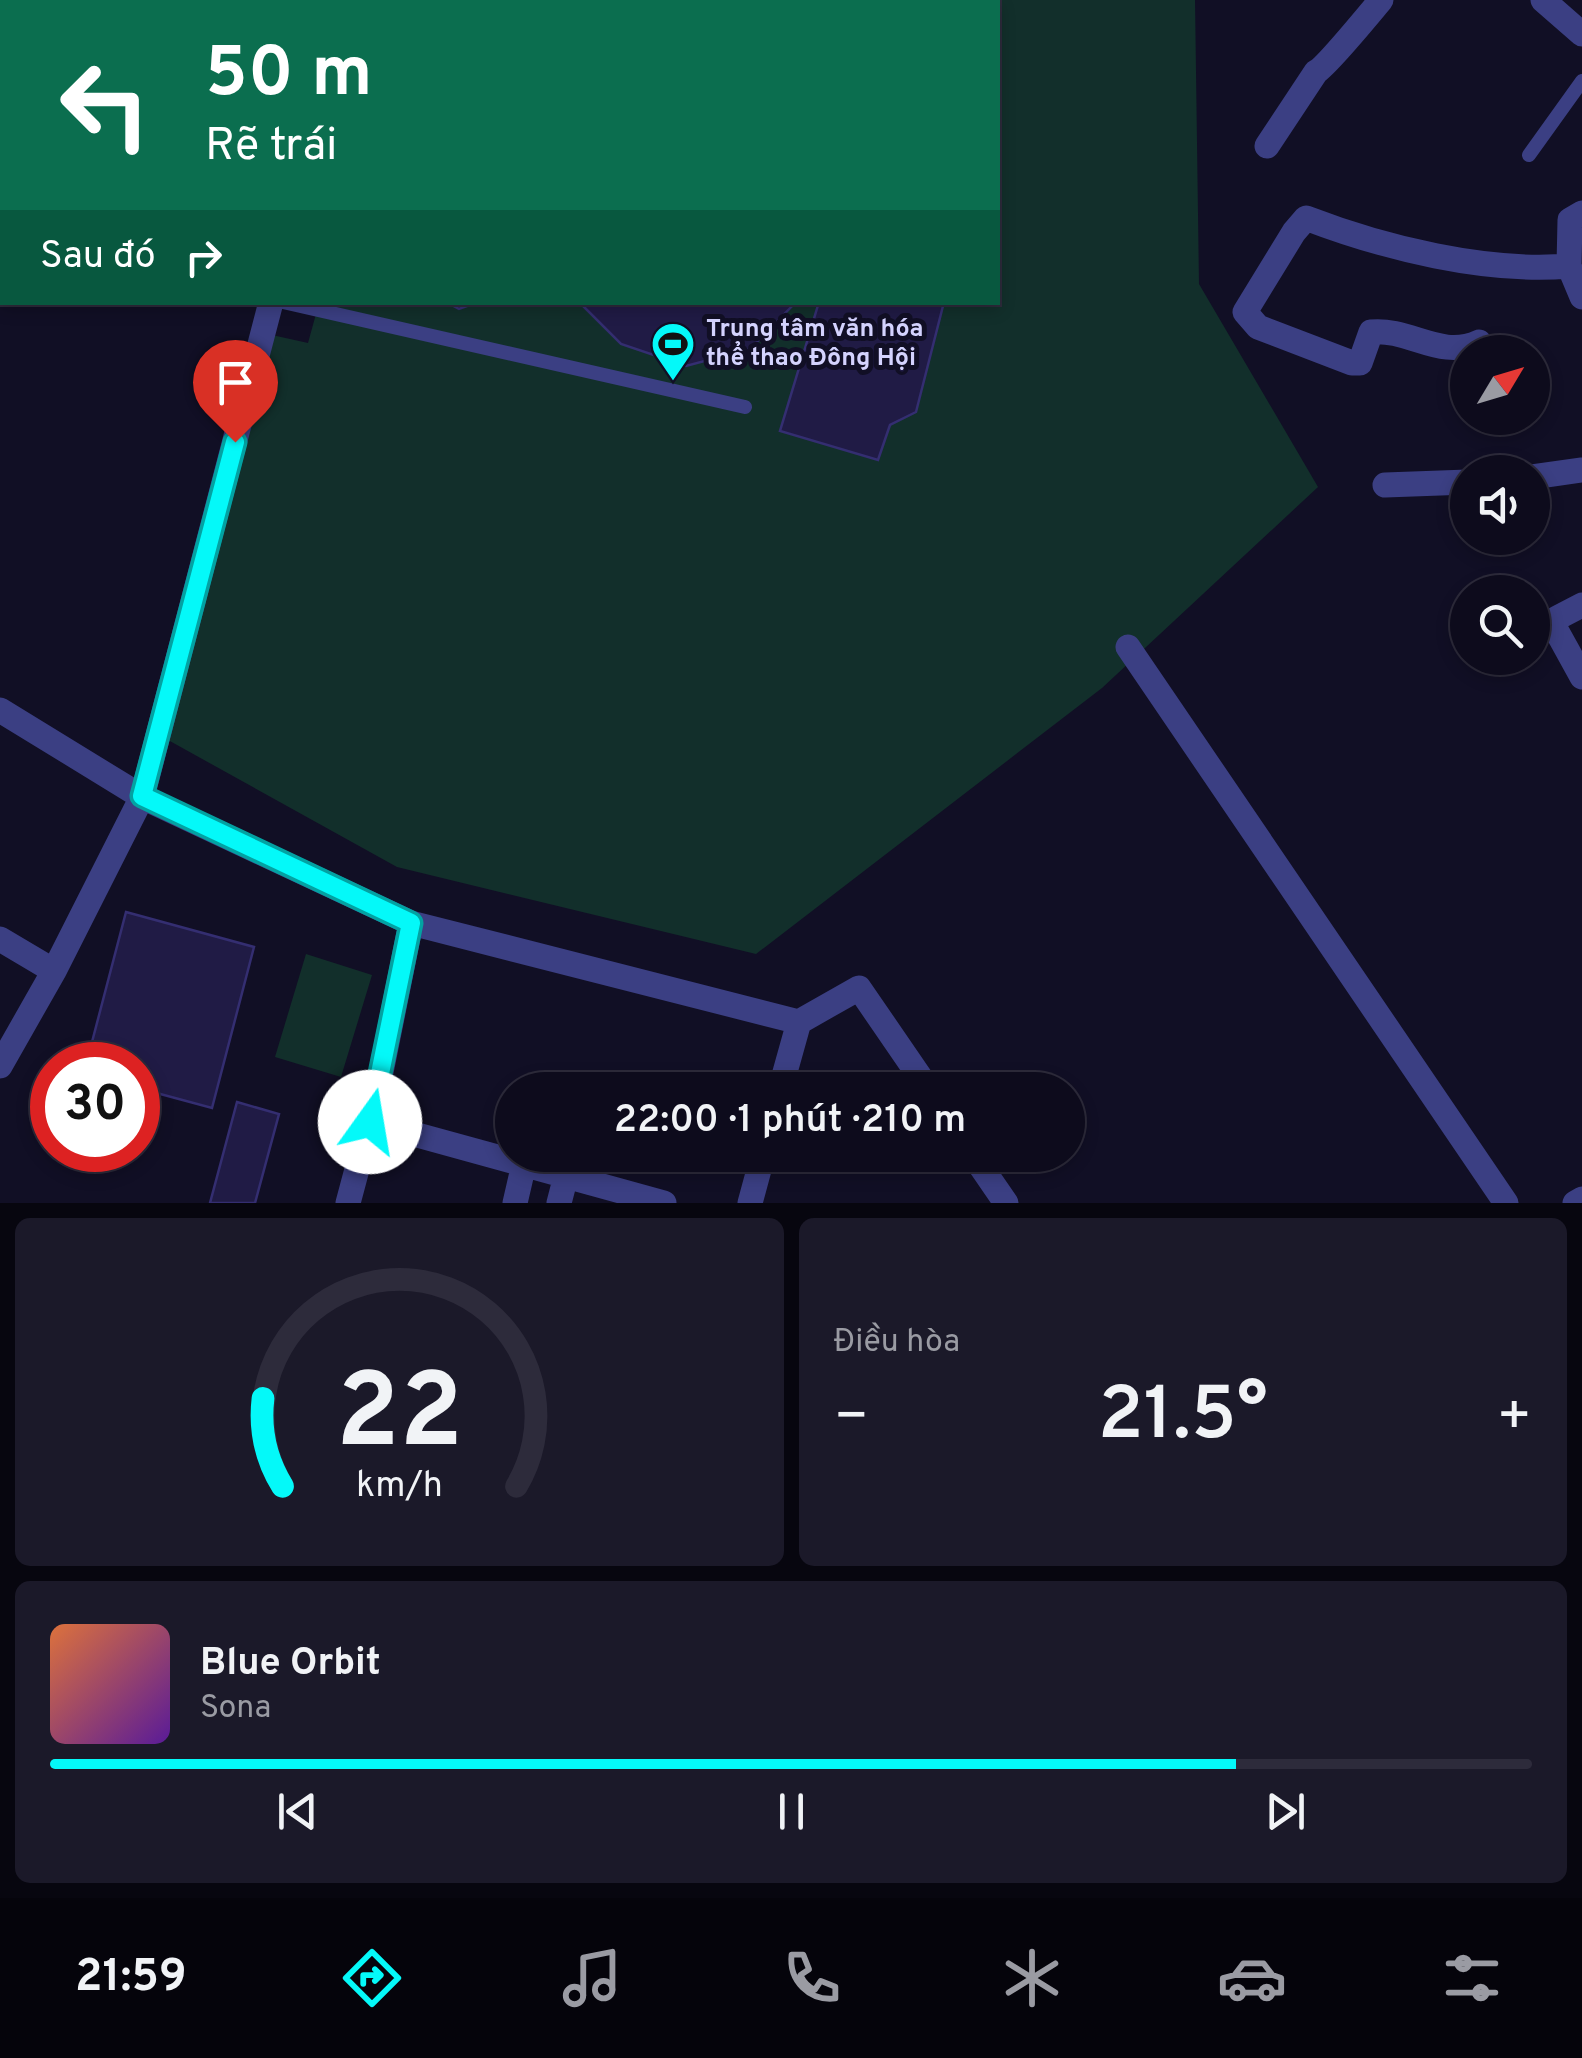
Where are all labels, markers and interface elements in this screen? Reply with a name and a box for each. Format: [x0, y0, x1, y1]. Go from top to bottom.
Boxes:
text: 50 m [205, 32, 372, 121]
icon: left [40, 40, 170, 170]
text: Rẽ trái [205, 119, 338, 176]
icon: right [176, 230, 231, 285]
text: Sau đó [40, 233, 156, 282]
place label: Trung tâm văn hóa thể thao Đông Hội [706, 314, 924, 375]
sports icon: Trung tâm văn hóa thể thao Đông Hội [650, 321, 696, 382]
north arrow [1450, 335, 1550, 435]
map controls [1450, 335, 1550, 675]
pin [193, 340, 278, 443]
icon: arrive [208, 355, 263, 410]
button: sound [1450, 455, 1550, 555]
button: search [1450, 575, 1550, 675]
speed limit sign: 30 [30, 1042, 160, 1172]
position arrow [318, 1070, 422, 1174]
text: 22:00 · 1 phút · 210 m [614, 1097, 966, 1146]
text: Điều hòa [834, 1323, 960, 1363]
text: 22 [336, 1352, 463, 1484]
text: 21.5° [1098, 1371, 1268, 1466]
text: − [834, 1384, 869, 1454]
text: + [1497, 1384, 1532, 1454]
text: km/h [356, 1464, 443, 1510]
text: Blue Orbit [200, 1640, 381, 1689]
text: Sona [200, 1689, 271, 1729]
icon: previous [270, 1784, 325, 1839]
icon: pause [764, 1784, 819, 1839]
icon: next [1258, 1784, 1313, 1839]
icon: directions [337, 1943, 407, 2013]
icon: music [557, 1943, 627, 2013]
icon: phone [777, 1943, 847, 2013]
icon: climate [997, 1943, 1067, 2013]
icon: car [1217, 1943, 1287, 2013]
icon: filters [1437, 1943, 1507, 2013]
text: 21:59 [75, 1950, 187, 2007]

